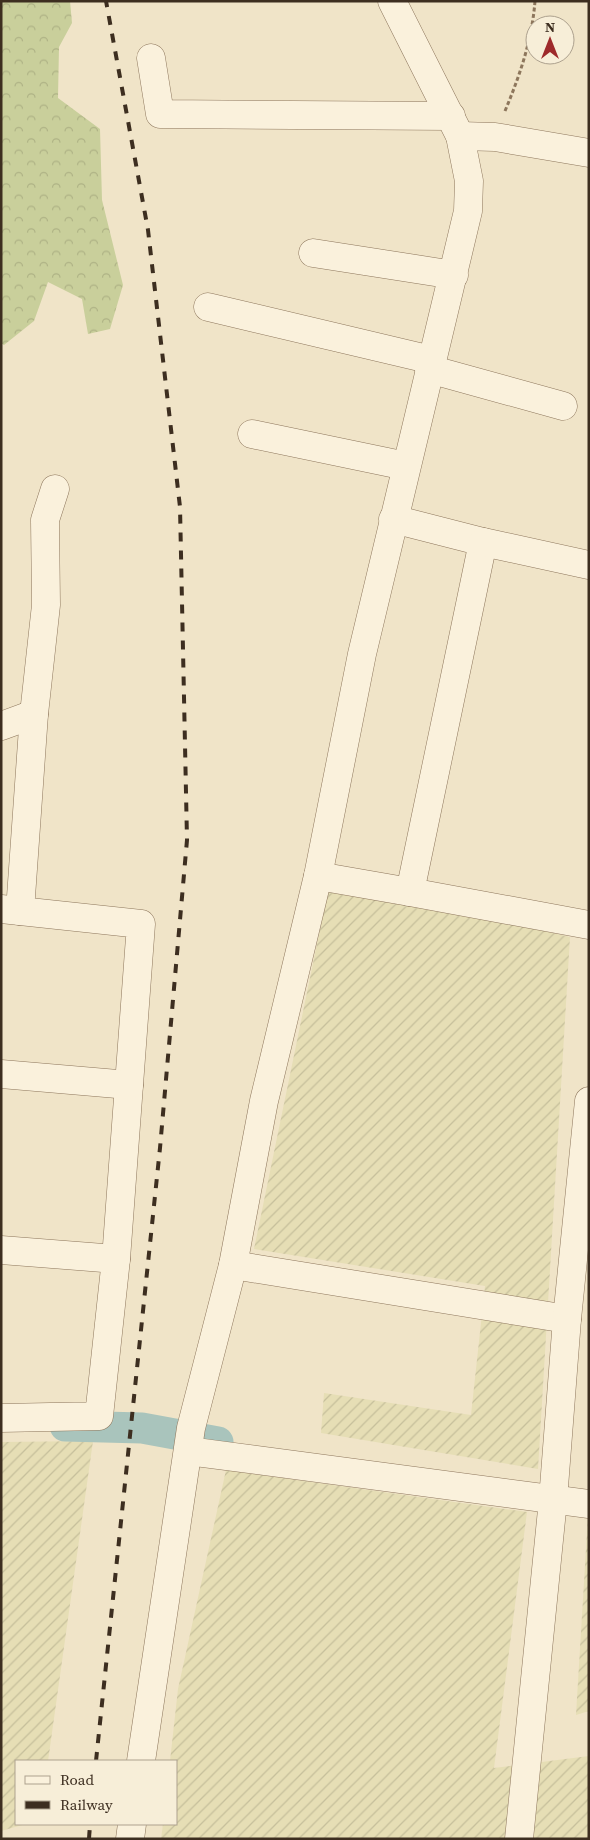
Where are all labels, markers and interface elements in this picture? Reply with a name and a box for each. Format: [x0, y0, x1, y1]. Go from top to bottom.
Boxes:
north arrow [525, 15, 575, 65]
text: N [545, 17, 555, 37]
legend [15, 1760, 178, 1825]
text: Road [60, 1769, 94, 1790]
text: Railway [60, 1794, 113, 1815]

